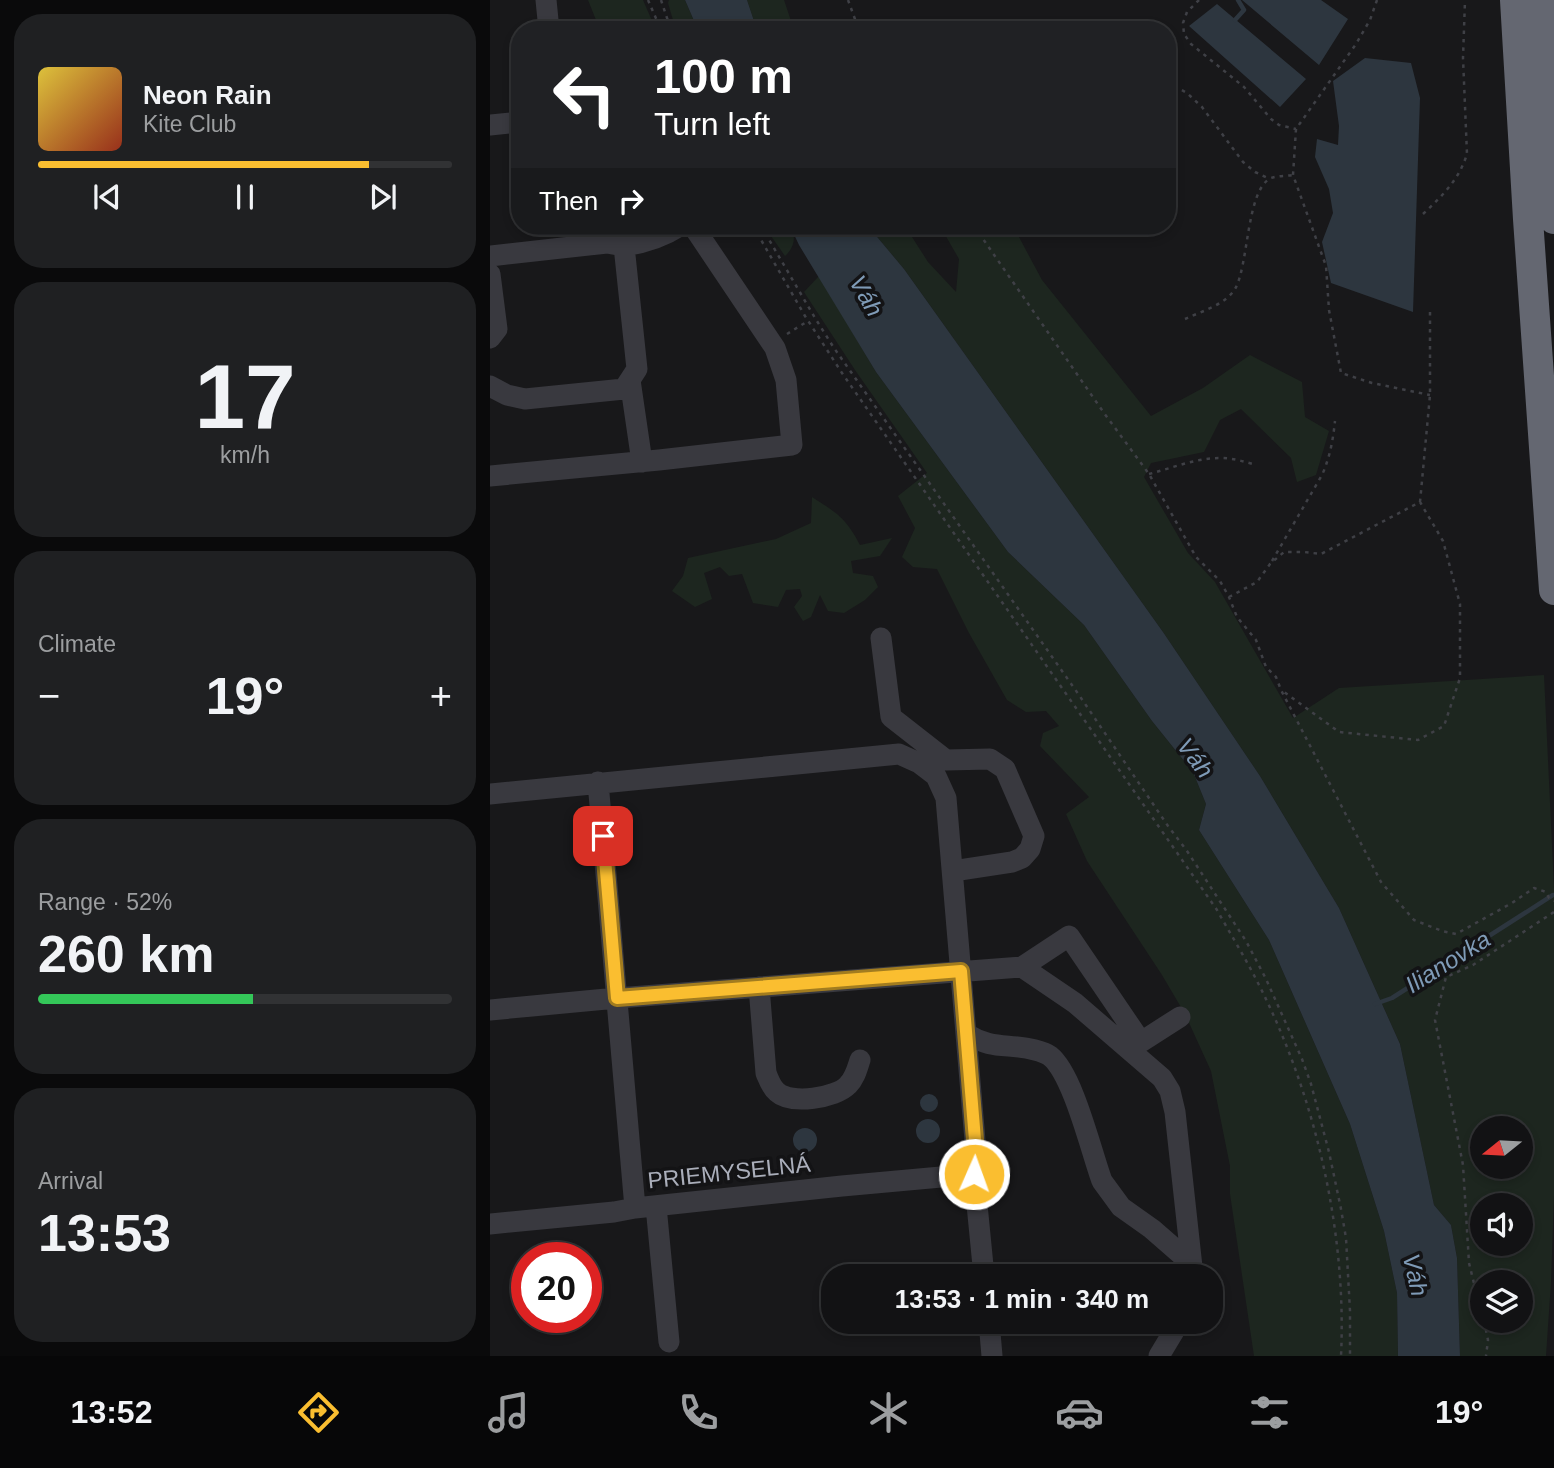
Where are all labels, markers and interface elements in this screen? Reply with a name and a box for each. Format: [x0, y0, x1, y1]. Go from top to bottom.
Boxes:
icon: left [539, 49, 630, 140]
text: 100 m [654, 49, 793, 103]
text: Neon Rain [143, 80, 272, 110]
text: Turn left [654, 106, 770, 142]
text: Kite Club [143, 111, 236, 137]
icon: previous [88, 178, 126, 216]
icon: pause [226, 178, 264, 216]
icon: next [364, 178, 402, 216]
icon: right [612, 182, 650, 220]
text: Then [539, 186, 598, 216]
water label: Váh [844, 271, 889, 321]
text: 17 [194, 346, 296, 447]
text: km/h [220, 442, 270, 468]
text: Climate [38, 631, 116, 657]
text: 19° [206, 667, 284, 725]
text: − [38, 675, 60, 717]
text: + [430, 675, 452, 717]
water label: Váh [1172, 733, 1219, 783]
pin [573, 806, 633, 866]
icon: arrive [584, 817, 622, 855]
text: Range · 52% [38, 889, 172, 915]
text: 260 km [38, 925, 214, 983]
water label: Ilianovka [1400, 925, 1495, 998]
north arrow [1470, 1116, 1533, 1180]
map controls [1470, 1116, 1533, 1333]
position arrow [937, 1137, 1011, 1211]
street label: PRIEMYSELNÁ [646, 1150, 812, 1193]
text: Arrival [38, 1168, 103, 1194]
button: sound [1470, 1193, 1533, 1256]
text: 13:53 [38, 1204, 171, 1262]
speed limit sign: 20 [511, 1242, 602, 1333]
water label: Váh [1398, 1251, 1433, 1299]
button: layers [1470, 1270, 1533, 1333]
text: 13:53 · 1 min · 340 m [895, 1284, 1149, 1314]
icon: directions [294, 1388, 343, 1437]
icon: music [484, 1388, 533, 1437]
icon: phone [674, 1388, 723, 1437]
icon: climate [864, 1388, 913, 1437]
icon: car [1055, 1388, 1104, 1437]
icon: filters [1245, 1388, 1294, 1437]
text: 13:52 [71, 1394, 152, 1430]
text: 19° [1435, 1394, 1483, 1430]

